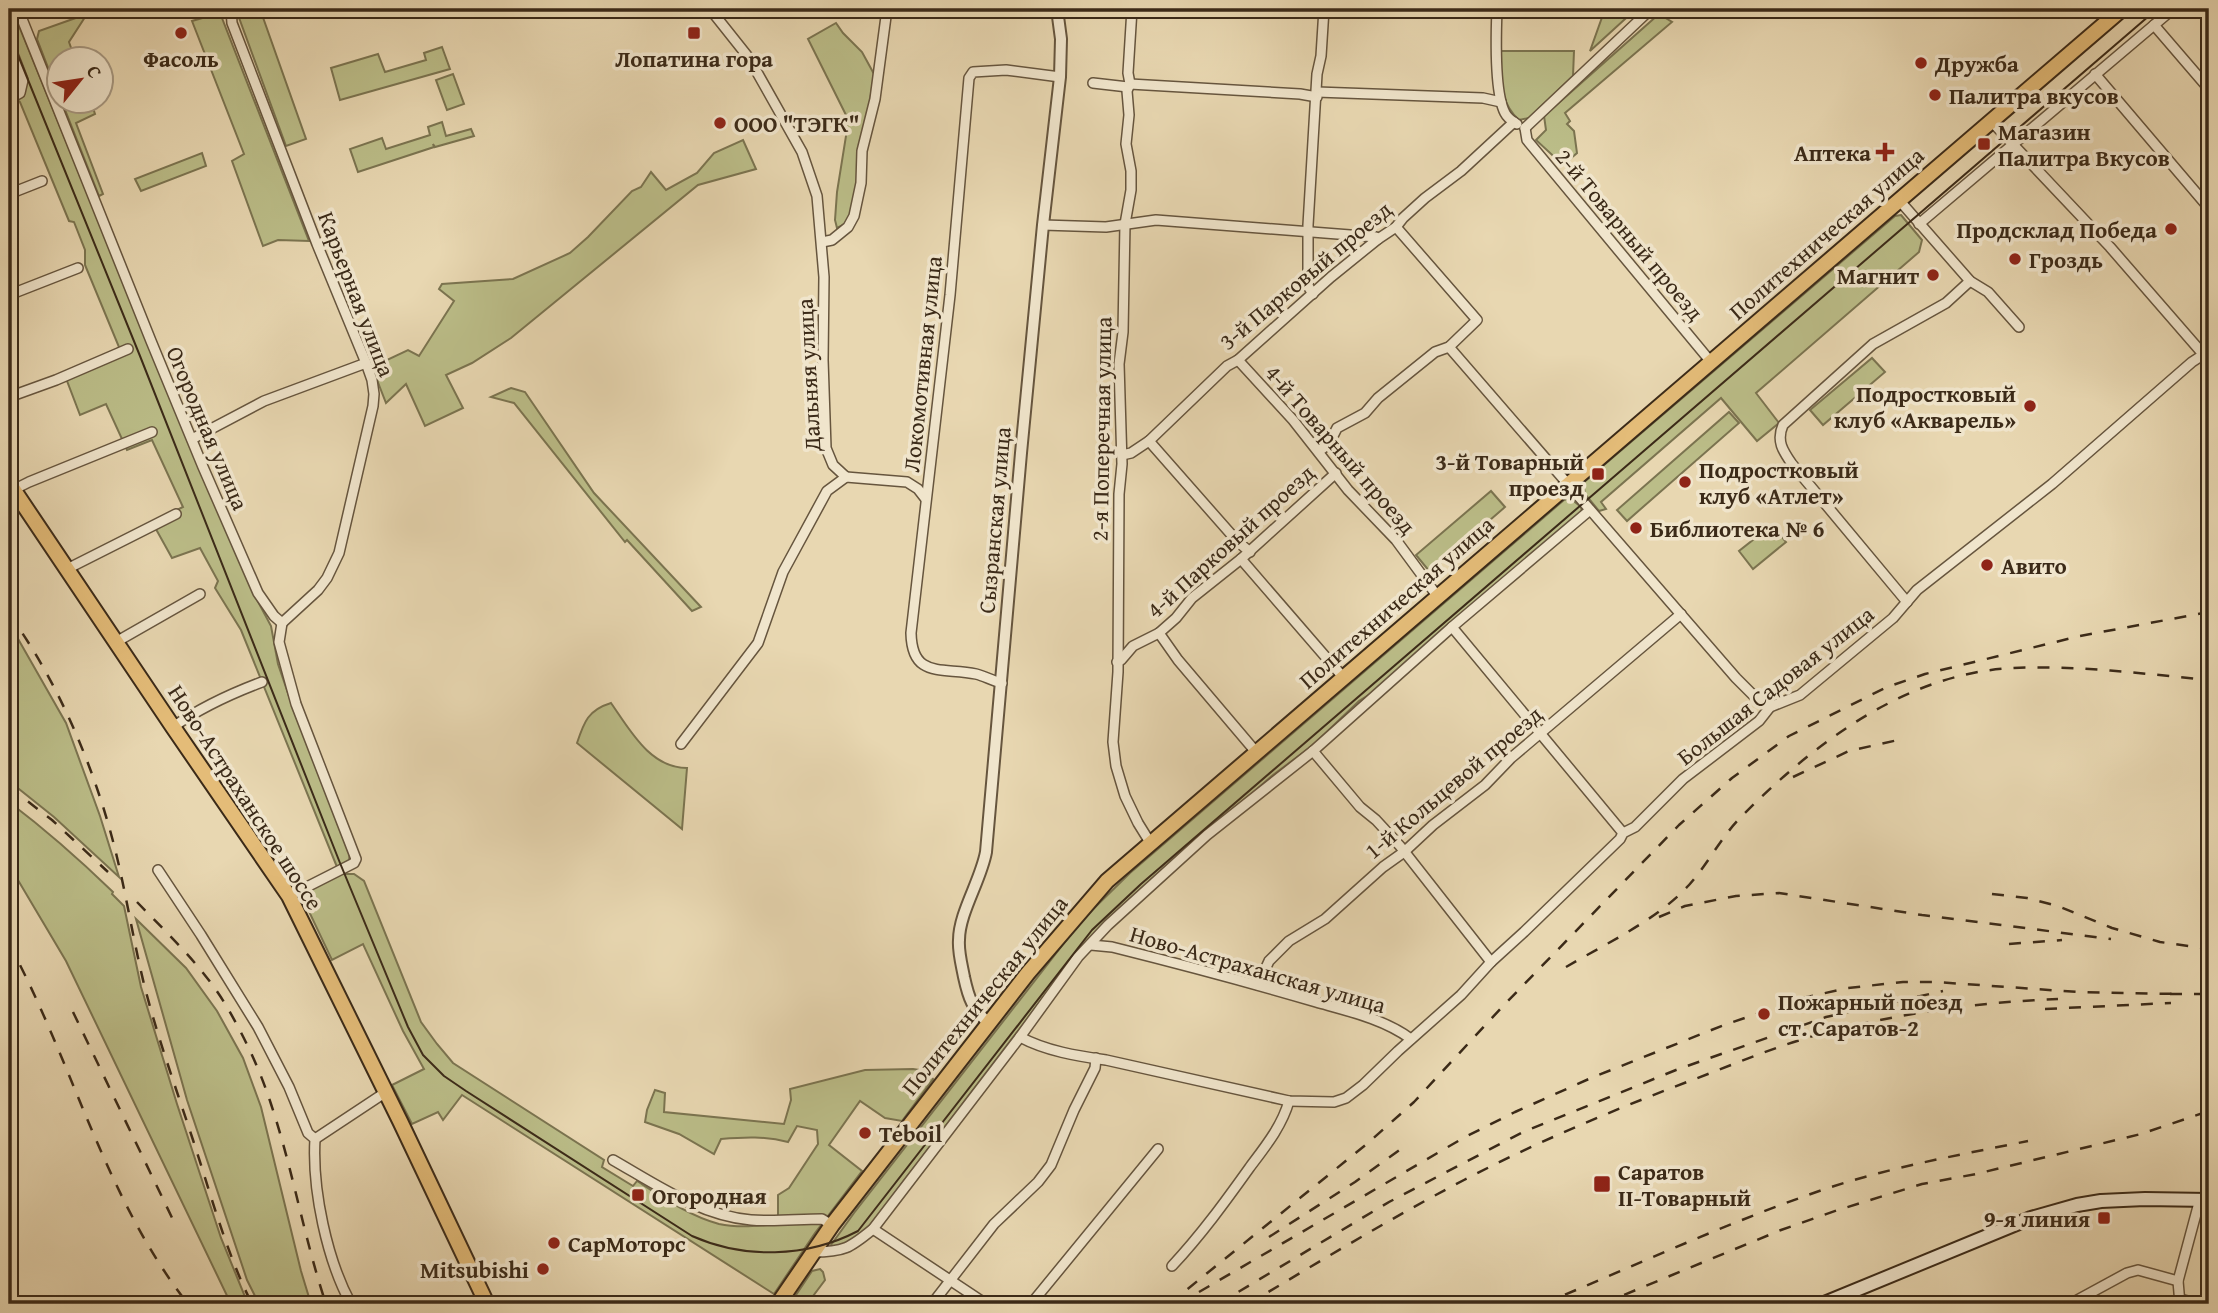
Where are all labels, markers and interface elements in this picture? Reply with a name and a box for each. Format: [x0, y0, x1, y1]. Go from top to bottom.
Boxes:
marker: Фасоль [173, 25, 189, 41]
marker: Лопатина гора [686, 25, 702, 41]
place label: Фасоль [143, 42, 219, 75]
place label: Лопатина гора [615, 42, 773, 75]
north arrow [46, 46, 116, 116]
place label: Дружба [1934, 47, 2019, 80]
marker: Дружба [1913, 55, 1929, 71]
text: С [80, 60, 110, 83]
place label: Палитра вкусов [1949, 79, 2119, 112]
marker: Палитра вкусов [1927, 87, 1943, 103]
place label: ООО "ТЭГК" [734, 107, 860, 140]
marker: ООО "ТЭГК" [712, 115, 728, 131]
place label: Магазин Палитра Вкусов [1998, 115, 2170, 174]
place label: Аптека [1794, 136, 1871, 169]
marker: Магазин Палитра Вкусов [1976, 136, 1992, 152]
street label: Политехническая улица [1721, 139, 1931, 327]
street label: 2-й Товарный проезд [1548, 141, 1712, 328]
marker: Аптека [1877, 144, 1893, 160]
street label: 3-й Парковый проезд [1212, 193, 1399, 357]
street label: Карьерная улица [310, 207, 404, 381]
place label: Продсклад Победа [1956, 213, 2157, 246]
marker: Продсклад Победа [2163, 221, 2179, 237]
place label: Гроздь [2029, 243, 2103, 276]
marker: Гроздь [2007, 251, 2023, 267]
street label: Локомотивная улица [894, 254, 950, 474]
place label: Магнит [1837, 259, 1920, 292]
marker: Магнит [1925, 267, 1941, 283]
street label: Дальняя улица [788, 298, 829, 453]
street label: 2-я Поперечная улица [1083, 316, 1119, 542]
street label: Огородная улица [159, 341, 257, 515]
street label: 4-й Товарный проезд [1258, 357, 1424, 542]
place label: Подростковый клуб «Акварель» [1834, 377, 2016, 436]
marker: Подростковый клуб «Акварель» [2022, 398, 2038, 414]
street label: Сызранская улица [969, 425, 1019, 615]
place label: 3-й Товарный проезд [1435, 445, 1584, 504]
place label: Подростковый клуб «Атлет» [1699, 453, 1859, 512]
street label: 4-й Парковый проезд [1139, 456, 1322, 626]
marker: 3-й Товарный проезд [1590, 466, 1606, 482]
marker: Подростковый клуб «Атлет» [1677, 474, 1693, 490]
street label: Политехническая улица [1291, 508, 1501, 696]
place label: Библиотека № 6 [1650, 512, 1825, 545]
marker: Библиотека № 6 [1628, 520, 1644, 536]
place label: Авито [2001, 549, 2067, 582]
marker: Авито [1979, 557, 1995, 573]
street label: Большая Садовая улица [1669, 597, 1881, 773]
street label: Ново-Астраханское шоссе [161, 678, 331, 916]
street label: 1-й Кольцевой проезд [1357, 697, 1549, 866]
street label: Политехническая улица [893, 888, 1075, 1102]
street label: Ново-Астраханская улица [1126, 917, 1390, 1021]
place label: Пожарный поезд ст. Саратов-2 [1778, 985, 1962, 1044]
marker: Пожарный поезд ст. Саратов-2 [1756, 1006, 1772, 1022]
place label: Teboil [879, 1117, 942, 1150]
marker: Teboil [857, 1125, 873, 1141]
place label: Саратов II-Товарный [1618, 1155, 1751, 1214]
marker: Саратов II-Товарный [1592, 1174, 1612, 1194]
place label: Огородная [652, 1179, 767, 1212]
marker: Огородная [630, 1187, 646, 1203]
place label: 9-я линия [1984, 1202, 2090, 1235]
marker: 9-я линия [2096, 1210, 2112, 1226]
place label: СарМоторс [568, 1227, 686, 1260]
marker: СарМоторс [546, 1235, 562, 1251]
place label: Mitsubishi [420, 1253, 529, 1286]
marker: Mitsubishi [535, 1261, 551, 1277]

